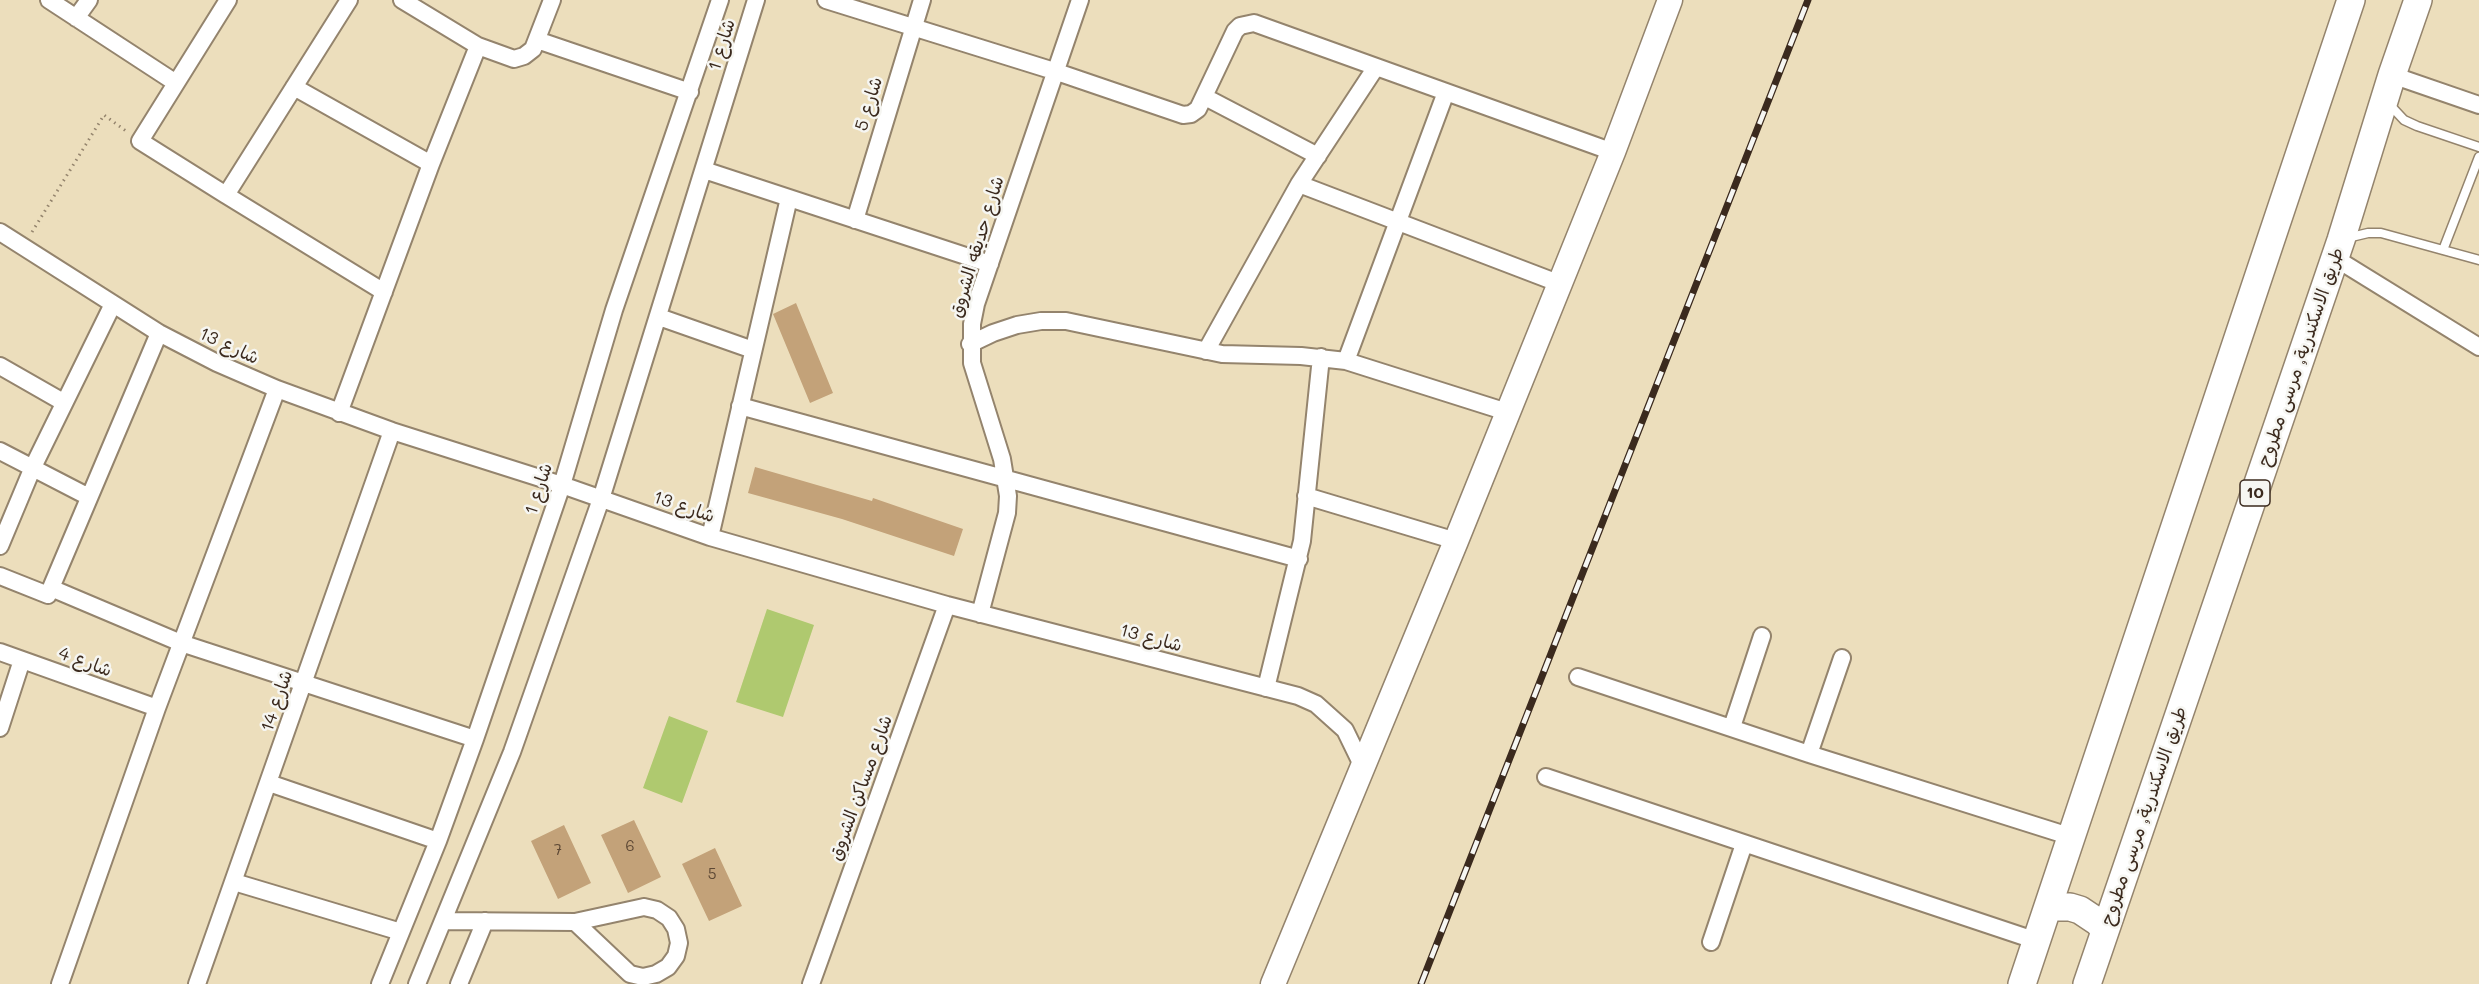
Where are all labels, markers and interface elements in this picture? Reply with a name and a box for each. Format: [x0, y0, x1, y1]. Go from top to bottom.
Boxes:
street label: شارع 1 [704, 17, 740, 73]
street label: شارع 5 [851, 74, 887, 134]
street label: شارع حديقه الشروق [945, 174, 1009, 320]
street label: طريق الاسكندرية, مرسى مطروح [2253, 245, 2349, 469]
street label: شارع 13 [196, 323, 262, 369]
street label: شارع 1 [521, 461, 557, 517]
road number: 10 [2240, 480, 2270, 506]
street label: شارع 13 [651, 486, 717, 528]
street label: شارع 13 [1118, 619, 1184, 657]
street label: شارع 4 [55, 642, 115, 682]
street label: شارع 14 [256, 668, 298, 734]
street label: طريق الاسكندرية, مرسى مطروح [2096, 704, 2192, 928]
street label: شارع مساكن الشروق [825, 712, 897, 864]
house number: 6 [625, 837, 635, 855]
house number: 7 [554, 841, 562, 859]
house number: 5 [708, 865, 716, 883]

